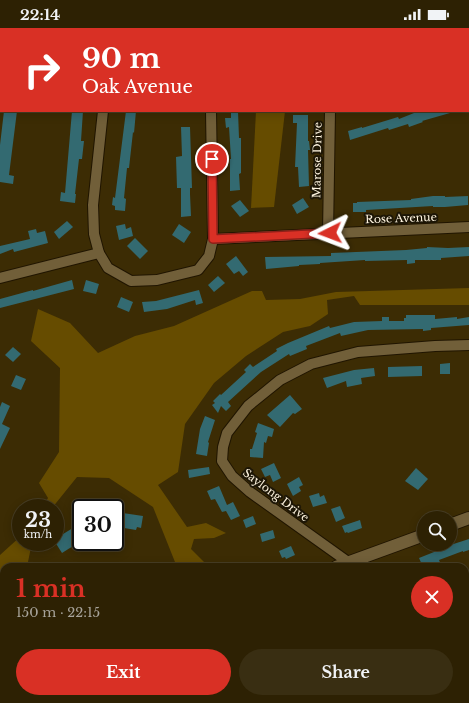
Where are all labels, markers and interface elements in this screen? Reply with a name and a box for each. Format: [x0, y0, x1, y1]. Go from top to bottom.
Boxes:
text: 22:14 [20, 5, 60, 24]
text: 90 m [82, 41, 160, 76]
icon: right [16, 44, 68, 96]
text: Oak Avenue [82, 76, 193, 98]
street label: Marose Drive [309, 122, 325, 198]
pin [195, 142, 229, 176]
icon: arrive [201, 148, 223, 170]
street label: Rose Avenue [365, 210, 437, 226]
position arrow [309, 212, 351, 254]
street label: Saylong Drive [240, 466, 312, 524]
speed limit sign: 30 [72, 499, 124, 551]
text: 23 [25, 508, 51, 532]
map controls [417, 511, 457, 551]
button: search [417, 511, 457, 551]
text: km/h [24, 528, 52, 541]
text: 1 min [16, 574, 86, 603]
button: close [411, 576, 453, 618]
text: 150 m · 22:15 [16, 604, 100, 621]
button: Exit [16, 649, 231, 695]
button: Share [239, 649, 453, 695]

